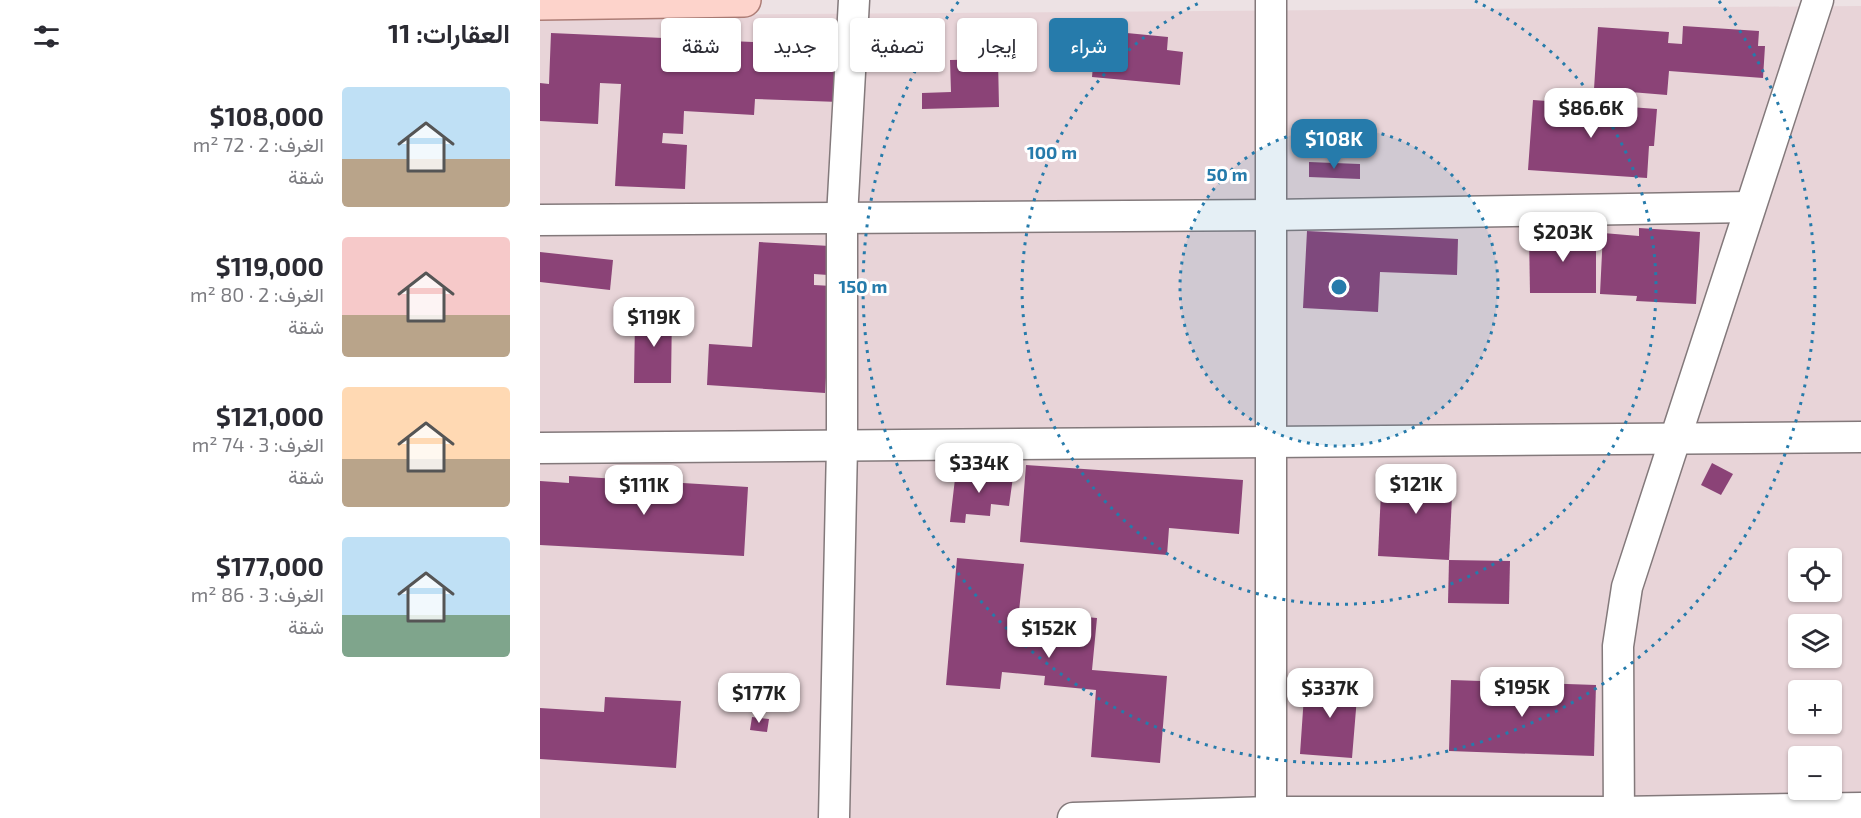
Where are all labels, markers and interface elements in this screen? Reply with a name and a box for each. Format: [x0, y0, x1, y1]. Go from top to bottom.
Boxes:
text: العقارات: 11 [388, 17, 510, 48]
chip: شقة [661, 18, 741, 72]
chip: جديد [753, 18, 838, 72]
chip: تصفية [850, 18, 945, 72]
chip: إيجار [957, 18, 1037, 72]
chip: شراء [1049, 18, 1128, 72]
icon: filters [30, 20, 63, 53]
pin: $86.6K [1542, 88, 1640, 139]
text: $86.6K [1558, 95, 1624, 119]
text: $108,000 [210, 100, 324, 131]
icon: home [390, 111, 462, 183]
pin: $108K [1292, 119, 1376, 170]
text: $108K [1305, 126, 1363, 150]
text: الغرف: 2 · 72 m² [193, 132, 324, 156]
text: 100 m [1027, 141, 1077, 163]
text: 50 m [1206, 163, 1248, 185]
text: شقة [288, 164, 324, 188]
pin: $203K [1521, 212, 1605, 263]
text: $203K [1533, 219, 1593, 243]
text: $119,000 [216, 250, 324, 281]
icon: home [390, 261, 462, 333]
text: 150 m [839, 275, 887, 297]
centre of rings [1329, 277, 1349, 297]
text: الغرف: 2 · 80 m² [190, 282, 324, 306]
pin: $119K [612, 297, 696, 348]
text: $119K [627, 304, 681, 328]
text: شقة [288, 314, 324, 338]
text: $121,000 [216, 400, 324, 431]
icon: home [390, 411, 462, 483]
text: الغرف: 3 · 74 m² [192, 432, 324, 456]
pin: $334K [937, 443, 1021, 494]
text: $334K [949, 450, 1009, 474]
text: شقة [288, 464, 324, 488]
pin: $121K [1374, 464, 1458, 515]
pin: $111K [602, 465, 686, 516]
text: $121K [1389, 471, 1443, 495]
text: $111K [619, 472, 669, 496]
map controls [1788, 548, 1842, 800]
button: locate [1788, 548, 1842, 602]
text: $177,000 [216, 550, 324, 581]
icon: home [390, 561, 462, 633]
text: الغرف: 3 · 86 m² [191, 582, 324, 606]
pin: $152K [1007, 608, 1091, 659]
text: شقة [288, 614, 324, 638]
button: layers [1788, 614, 1842, 668]
text: $152K [1021, 615, 1077, 639]
pin: $195K [1480, 667, 1564, 718]
pin: $337K [1288, 668, 1372, 719]
pin: $177K [717, 673, 801, 724]
text: $195K [1494, 674, 1550, 698]
text: $337K [1301, 675, 1359, 699]
text: $177K [732, 680, 786, 704]
button: + [1788, 680, 1842, 734]
button: − [1788, 746, 1842, 800]

